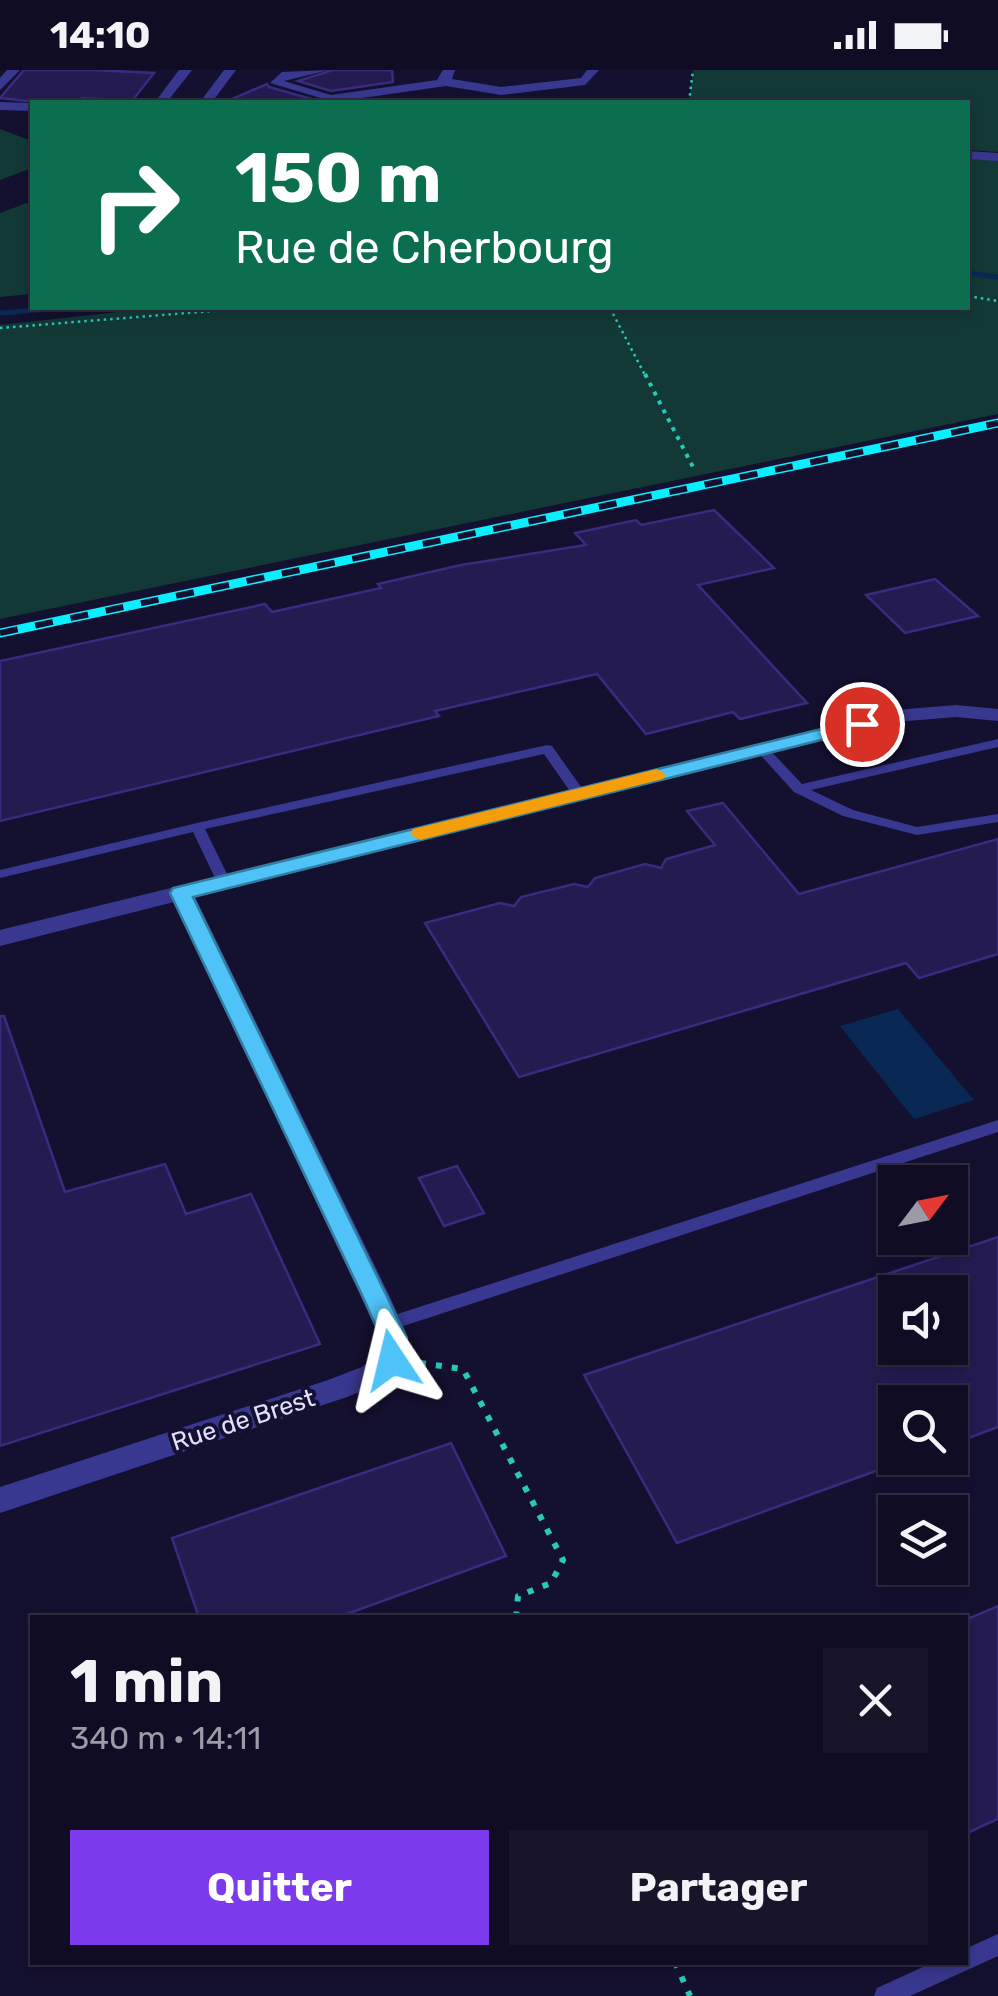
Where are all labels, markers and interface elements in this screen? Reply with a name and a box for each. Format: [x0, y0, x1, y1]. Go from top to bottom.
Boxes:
text: 14:10 [50, 12, 151, 58]
text: 150 m [235, 137, 442, 220]
icon: right [70, 140, 200, 270]
text: Rue de Cherbourg [235, 221, 614, 274]
pin [820, 682, 905, 767]
icon: arrive [835, 697, 890, 752]
north arrow [878, 1165, 968, 1255]
map controls [878, 1165, 968, 1585]
button: sound [878, 1275, 968, 1365]
position arrow [340, 1308, 444, 1412]
street label: Rue de Brest [168, 1383, 319, 1457]
button: search [878, 1385, 968, 1475]
button: layers [878, 1495, 968, 1585]
text: 1 min [70, 1646, 223, 1717]
button: close [823, 1648, 928, 1753]
text: 340 m · 14:11 [70, 1719, 261, 1757]
button: Quitter [70, 1830, 489, 1945]
button: Partager [509, 1830, 928, 1945]

